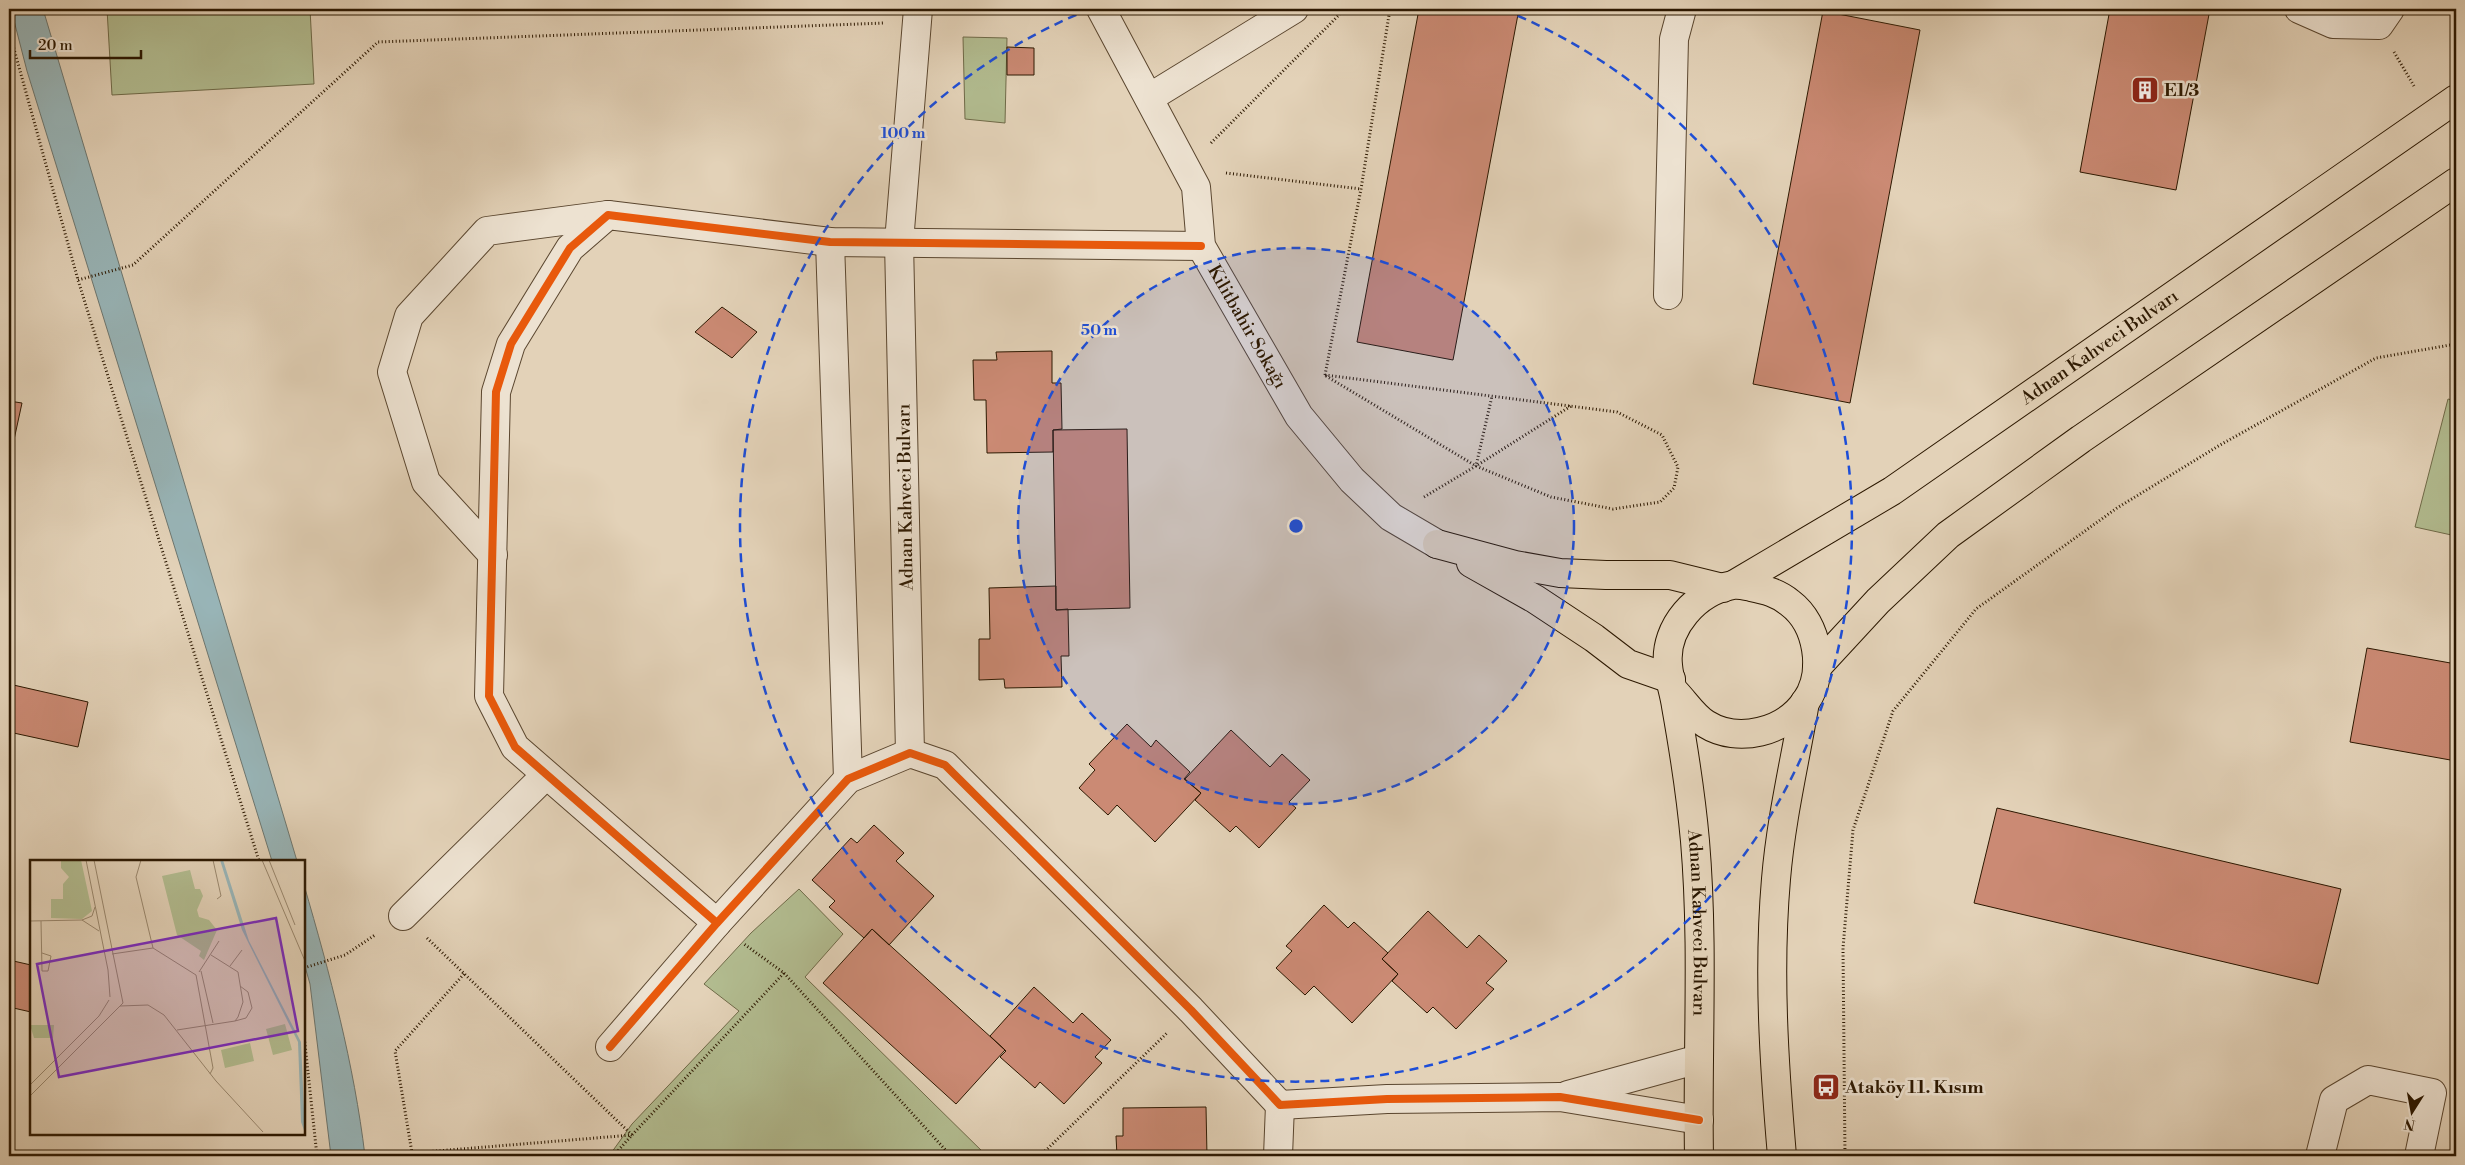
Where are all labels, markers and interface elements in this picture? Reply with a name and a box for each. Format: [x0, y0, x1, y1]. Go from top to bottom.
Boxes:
scale bar [30, 28, 141, 60]
text: 20 m [38, 36, 73, 55]
building icon: E1/3 [2130, 75, 2160, 105]
place label: E1/3 [2164, 79, 2200, 102]
text: 100 m [881, 124, 926, 143]
street label: Kilitbahir Sokağı [1202, 261, 1292, 393]
street label: Adnan Kahveci Bulvarı [2016, 285, 2183, 411]
text: 50 m [1081, 321, 1117, 340]
street label: Adnan Kahveci Bulvarı [892, 403, 919, 592]
centre of rings [1287, 517, 1305, 535]
street label: Adnan Kahveci Bulvarı [1682, 827, 1711, 1016]
inset map [30, 860, 305, 1135]
bus stop icon: Ataköy 11. Kısım [1811, 1072, 1841, 1102]
place label: Ataköy 11. Kısım [1844, 1076, 1984, 1099]
north arrow [2388, 1088, 2438, 1138]
text: N [2403, 1114, 2417, 1134]

